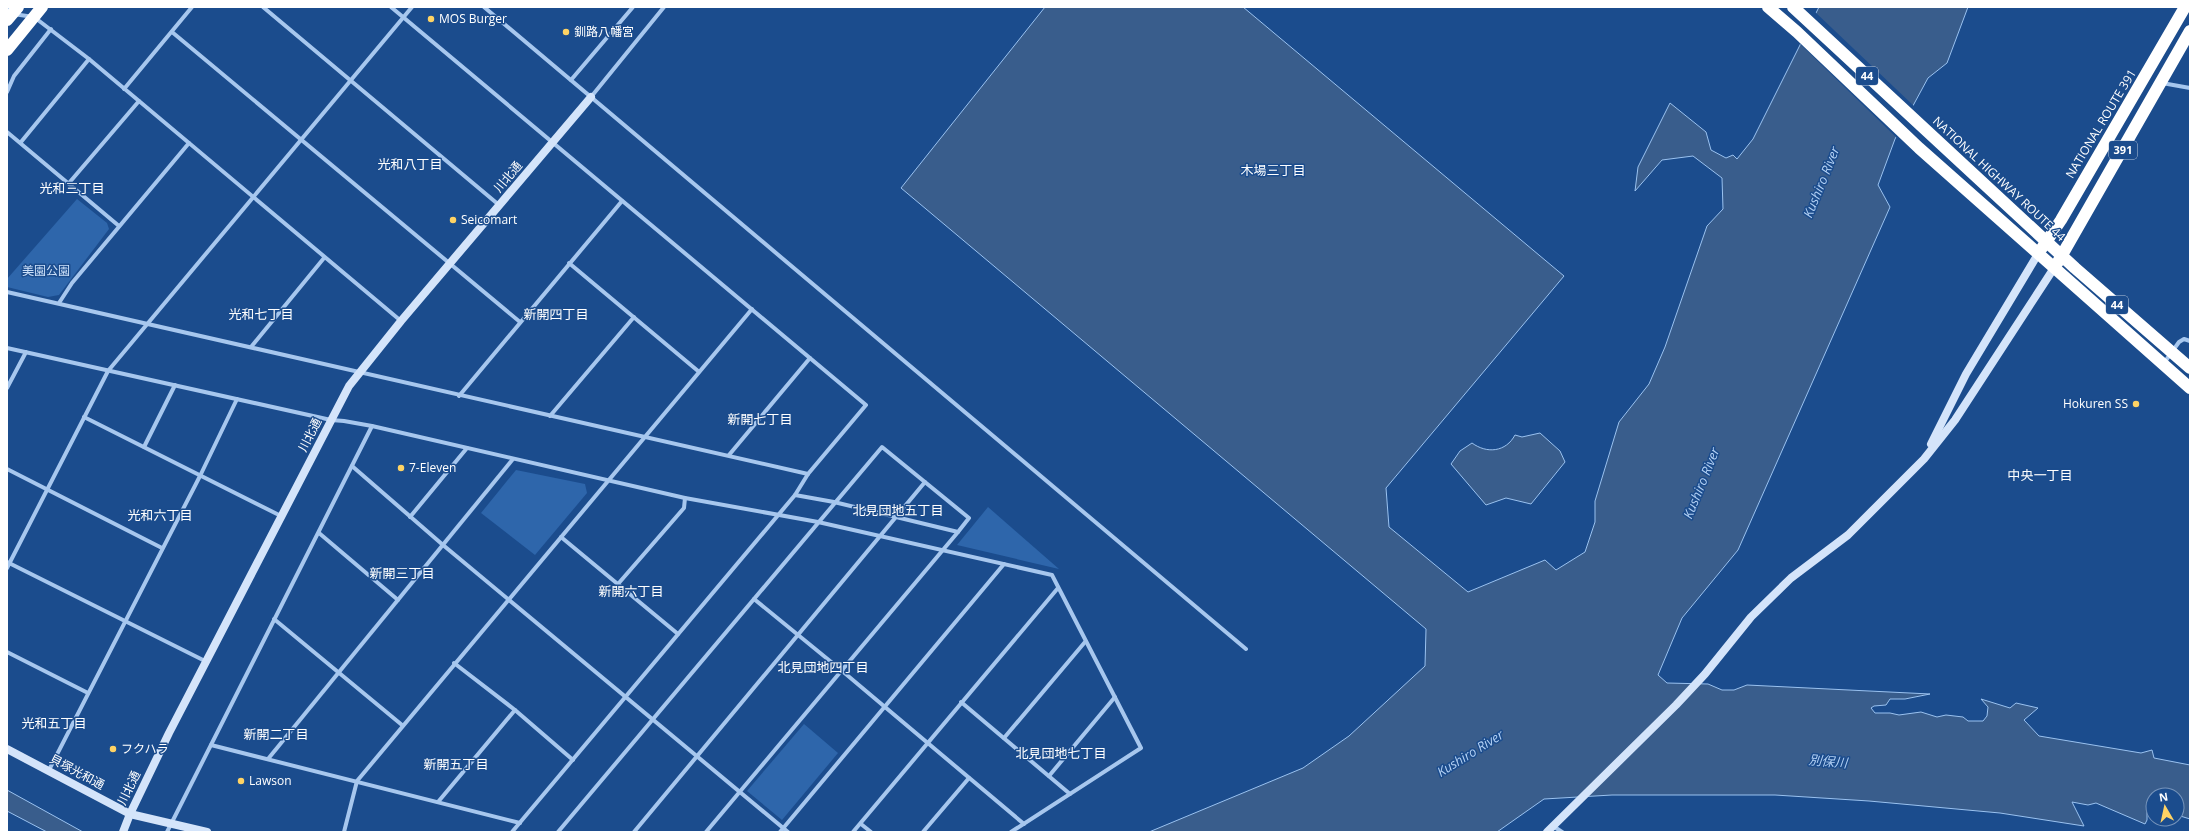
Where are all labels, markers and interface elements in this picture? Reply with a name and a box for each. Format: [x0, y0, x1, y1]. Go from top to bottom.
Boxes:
place label: MOS Burger [439, 10, 507, 27]
marker: MOS Burger [426, 14, 436, 24]
place label: 釧路八幡宮 [574, 23, 634, 40]
marker: 釧路八幡宮 [561, 27, 571, 37]
road number: 44 [1856, 67, 1878, 85]
street label: NATIONAL ROUTE 391 [2063, 67, 2139, 181]
street label: NATIONAL HIGHWAY ROUTE 44 [1929, 112, 2070, 245]
road number: 391 [2109, 141, 2137, 159]
water label: Kushiro River [1799, 143, 1844, 220]
district label: 光和八丁目 [377, 155, 443, 173]
street label: 川北通 [490, 157, 526, 196]
district label: 木場三丁目 [1240, 161, 1306, 179]
district label: 光和三丁目 [39, 179, 105, 197]
place label: Seicomart [461, 211, 517, 228]
marker: Seicomart [448, 215, 458, 225]
park label: 美園公園 [22, 262, 70, 279]
road number: 44 [2106, 296, 2128, 314]
district label: 光和七丁目 [228, 305, 294, 323]
district label: 新開四丁目 [523, 305, 589, 323]
place label: Hokuren SS [2063, 395, 2128, 412]
marker: Hokuren SS [2131, 399, 2141, 409]
district label: 新開七丁目 [727, 410, 793, 428]
street label: 川北通 [294, 415, 325, 455]
water label: Kushiro River [1679, 444, 1724, 521]
place label: 7-Eleven [409, 459, 456, 476]
marker: 7-Eleven [396, 463, 406, 473]
district label: 中央一丁目 [2007, 466, 2073, 484]
district label: 北見団地五丁目 [852, 501, 944, 519]
district label: 光和六丁目 [127, 506, 193, 524]
district label: 新開三丁目 [369, 564, 435, 582]
district label: 新開六丁目 [598, 582, 664, 600]
district label: 北見団地四丁目 [777, 658, 869, 676]
district label: 光和五丁目 [21, 714, 87, 732]
district label: 新開二丁目 [243, 725, 309, 743]
water label: Kushiro River [1433, 725, 1507, 781]
place label: フクハラ [121, 740, 168, 757]
marker: フクハラ [108, 744, 118, 754]
district label: 北見団地七丁目 [1015, 744, 1107, 762]
street label: 貝塚光和通 [47, 750, 108, 793]
water label: 別保川 [1808, 750, 1850, 772]
district label: 新開五丁目 [423, 755, 489, 773]
street label: 川北通 [113, 768, 144, 808]
place label: Lawson [249, 772, 292, 789]
marker: Lawson [236, 776, 246, 786]
north arrow [2145, 787, 2185, 827]
text: N [2158, 789, 2169, 805]

